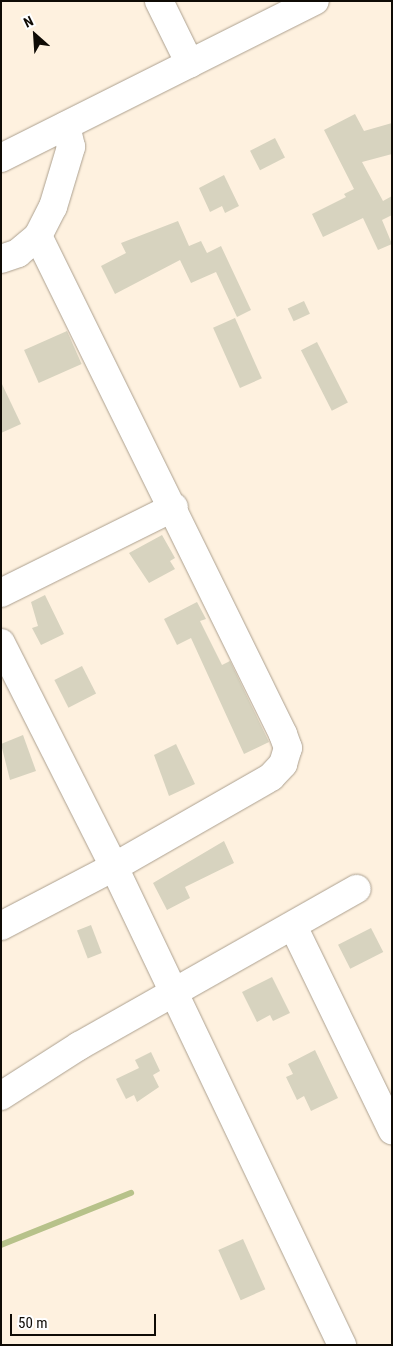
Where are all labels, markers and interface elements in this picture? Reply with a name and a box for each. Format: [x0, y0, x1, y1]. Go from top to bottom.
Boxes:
north arrow [10, 10, 60, 60]
text: N [21, 12, 36, 31]
scale bar [12, 1304, 159, 1336]
text: 50 m [18, 1314, 48, 1332]

